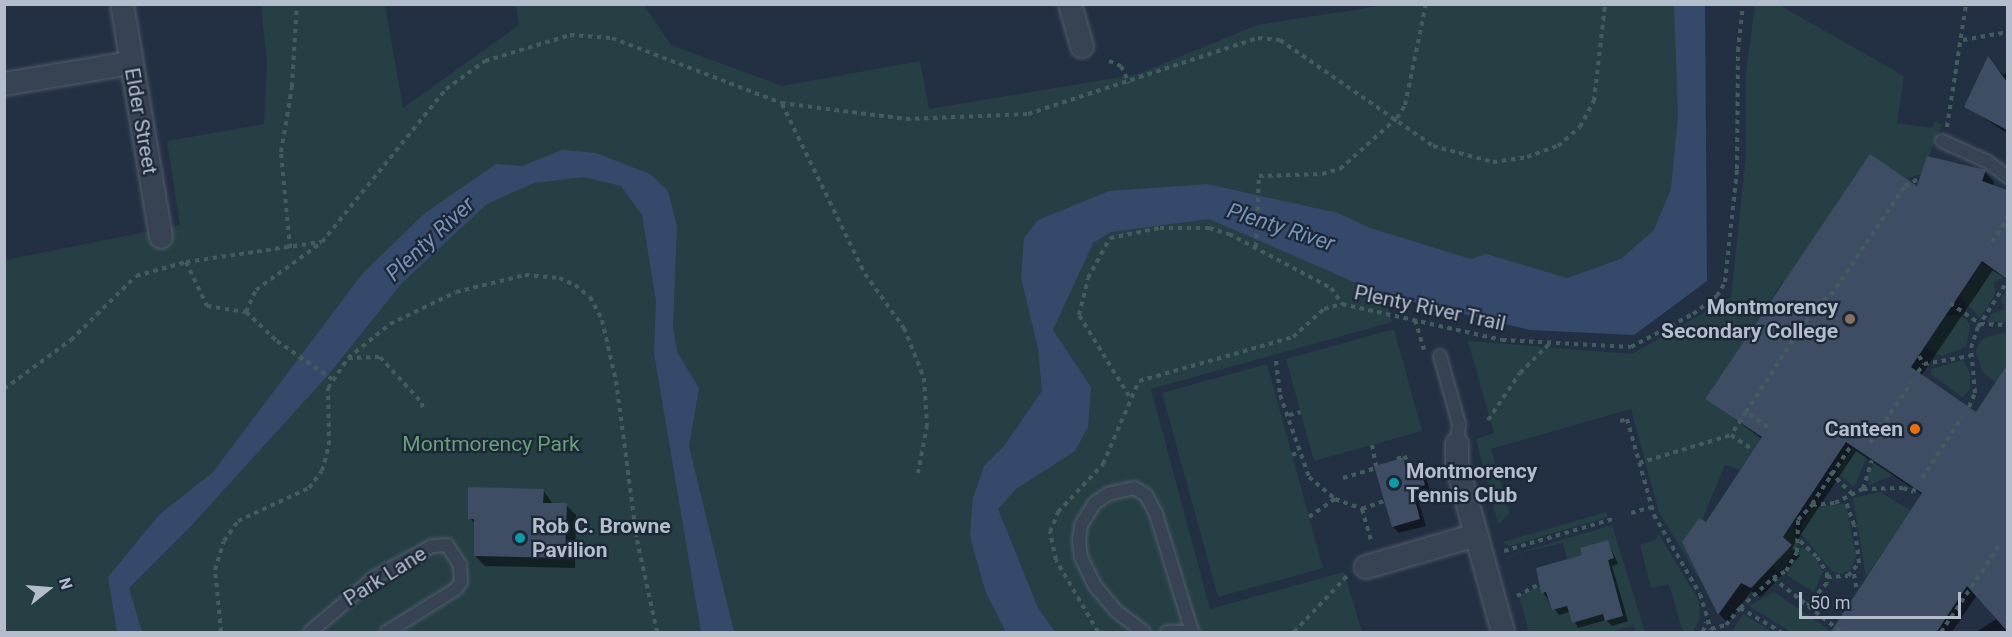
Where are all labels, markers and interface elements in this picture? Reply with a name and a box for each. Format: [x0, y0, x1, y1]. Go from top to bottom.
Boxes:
street label: Elder Street [119, 66, 163, 176]
water label: Plenty River [380, 191, 480, 287]
water label: Plenty River [1224, 197, 1338, 257]
street label: Plenty River Trail [1352, 280, 1508, 336]
place label: Montmorency Secondary College [1661, 294, 1838, 344]
marker: Montmorency Secondary College [1843, 312, 1857, 326]
place label: Canteen [1825, 416, 1903, 442]
marker: Canteen [1908, 422, 1922, 436]
park label: Montmorency Park [402, 431, 580, 457]
place label: Montmorency Tennis Club [1406, 458, 1537, 508]
marker: Montmorency Tennis Club [1387, 476, 1401, 490]
place label: Rob C. Browne Pavilion [532, 513, 671, 563]
marker: Rob C. Browne Pavilion [513, 531, 527, 545]
street label: Park Lane [339, 541, 431, 611]
north arrow [18, 559, 78, 619]
text: N [55, 575, 76, 592]
scale bar [1802, 580, 1964, 618]
text: 50 m [1810, 592, 1850, 613]

